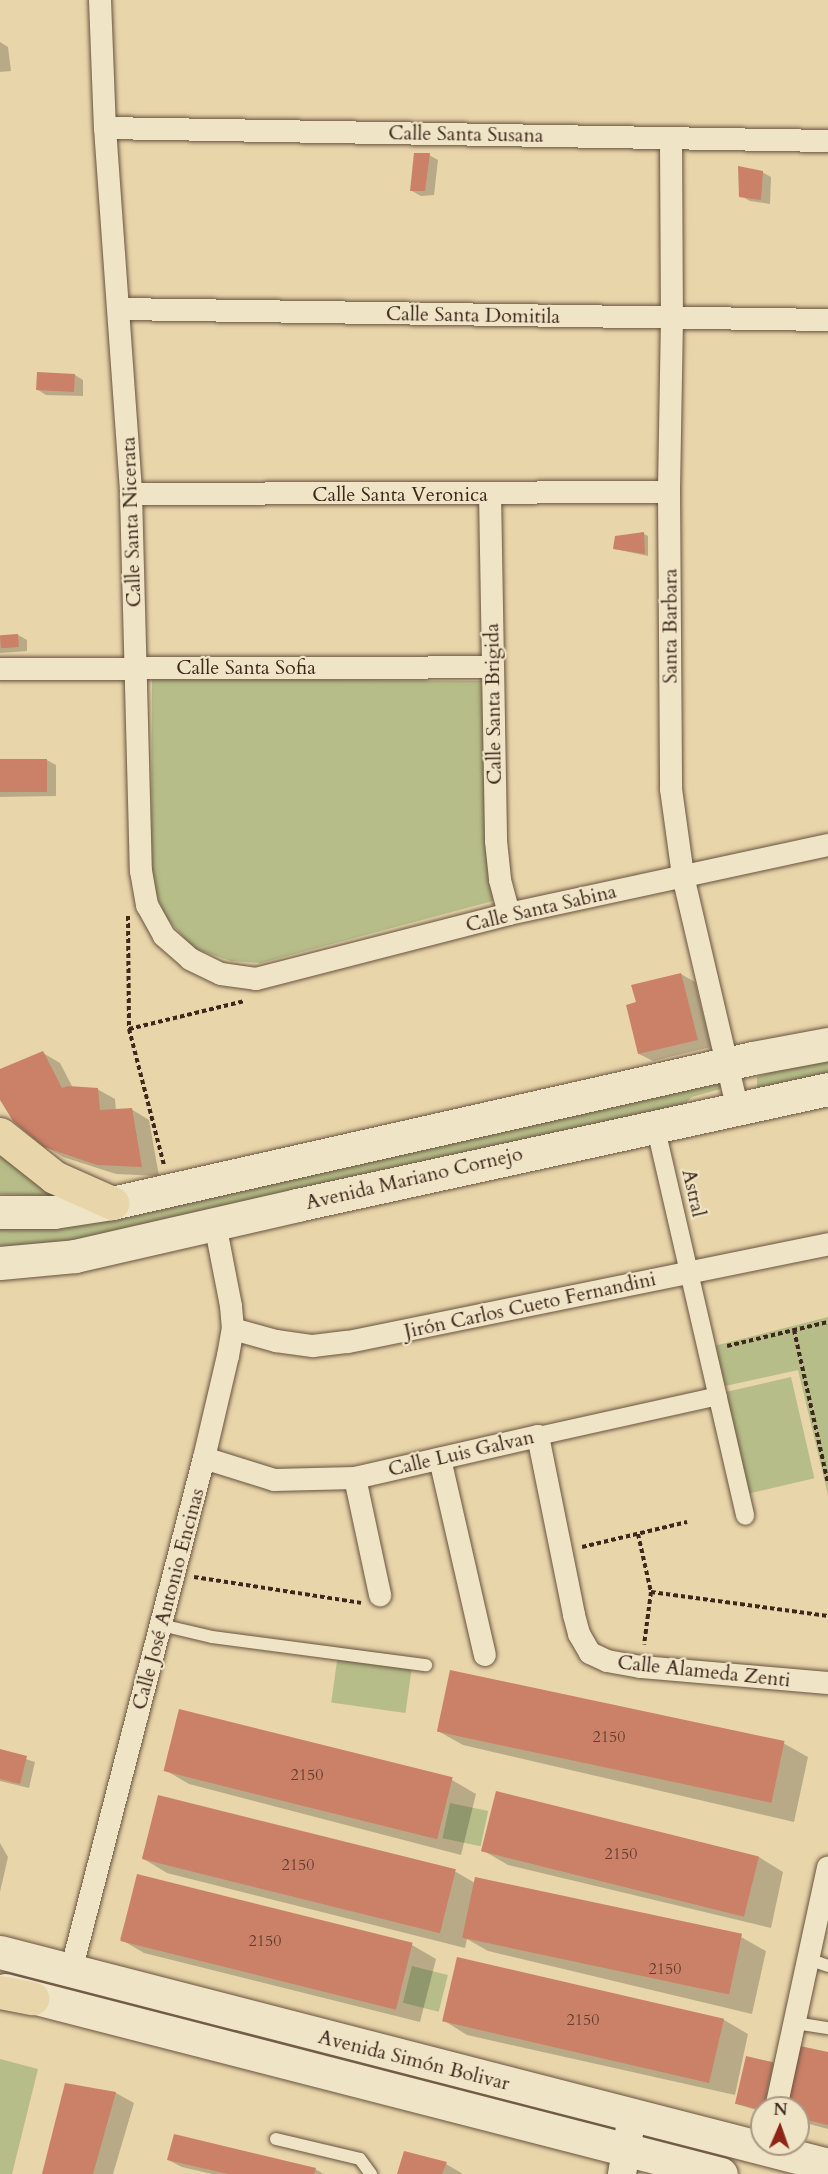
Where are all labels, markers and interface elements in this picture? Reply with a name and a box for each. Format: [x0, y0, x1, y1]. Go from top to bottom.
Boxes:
street label: Calle Santa Susana [388, 121, 544, 147]
street label: Calle Santa Domitila [386, 301, 560, 329]
street label: Calle Santa Nicerata [116, 436, 146, 608]
street label: Calle Santa Veronica [312, 482, 488, 506]
street label: Santa Barbara [658, 568, 682, 684]
street label: Calle Santa Brigida [480, 623, 506, 785]
street label: Calle Santa Sofia [176, 655, 316, 679]
street label: Calle Santa Sabina [463, 879, 619, 937]
street label: Avenida Mariano Cornejo [303, 1141, 525, 1215]
street label: Astral [677, 1167, 711, 1219]
street label: Jirón Carlos Cueto Fernandini [402, 1267, 658, 1343]
street label: Calle Luis Galvan [386, 1425, 536, 1481]
street label: Calle José Antonio Encinas [127, 1486, 209, 1712]
street label: Calle Alameda Zenti [616, 1650, 792, 1692]
house number: 2150 [593, 1727, 625, 1747]
house number: 2150 [291, 1765, 323, 1785]
house number: 2150 [605, 1844, 637, 1864]
house number: 2150 [282, 1855, 314, 1875]
house number: 2150 [249, 1931, 281, 1951]
house number: 2150 [649, 1959, 681, 1979]
house number: 2150 [567, 2010, 599, 2030]
street label: Avenida Simón Bolivar [316, 2025, 512, 2095]
north arrow [750, 2096, 810, 2156]
text: N [773, 2099, 788, 2121]

